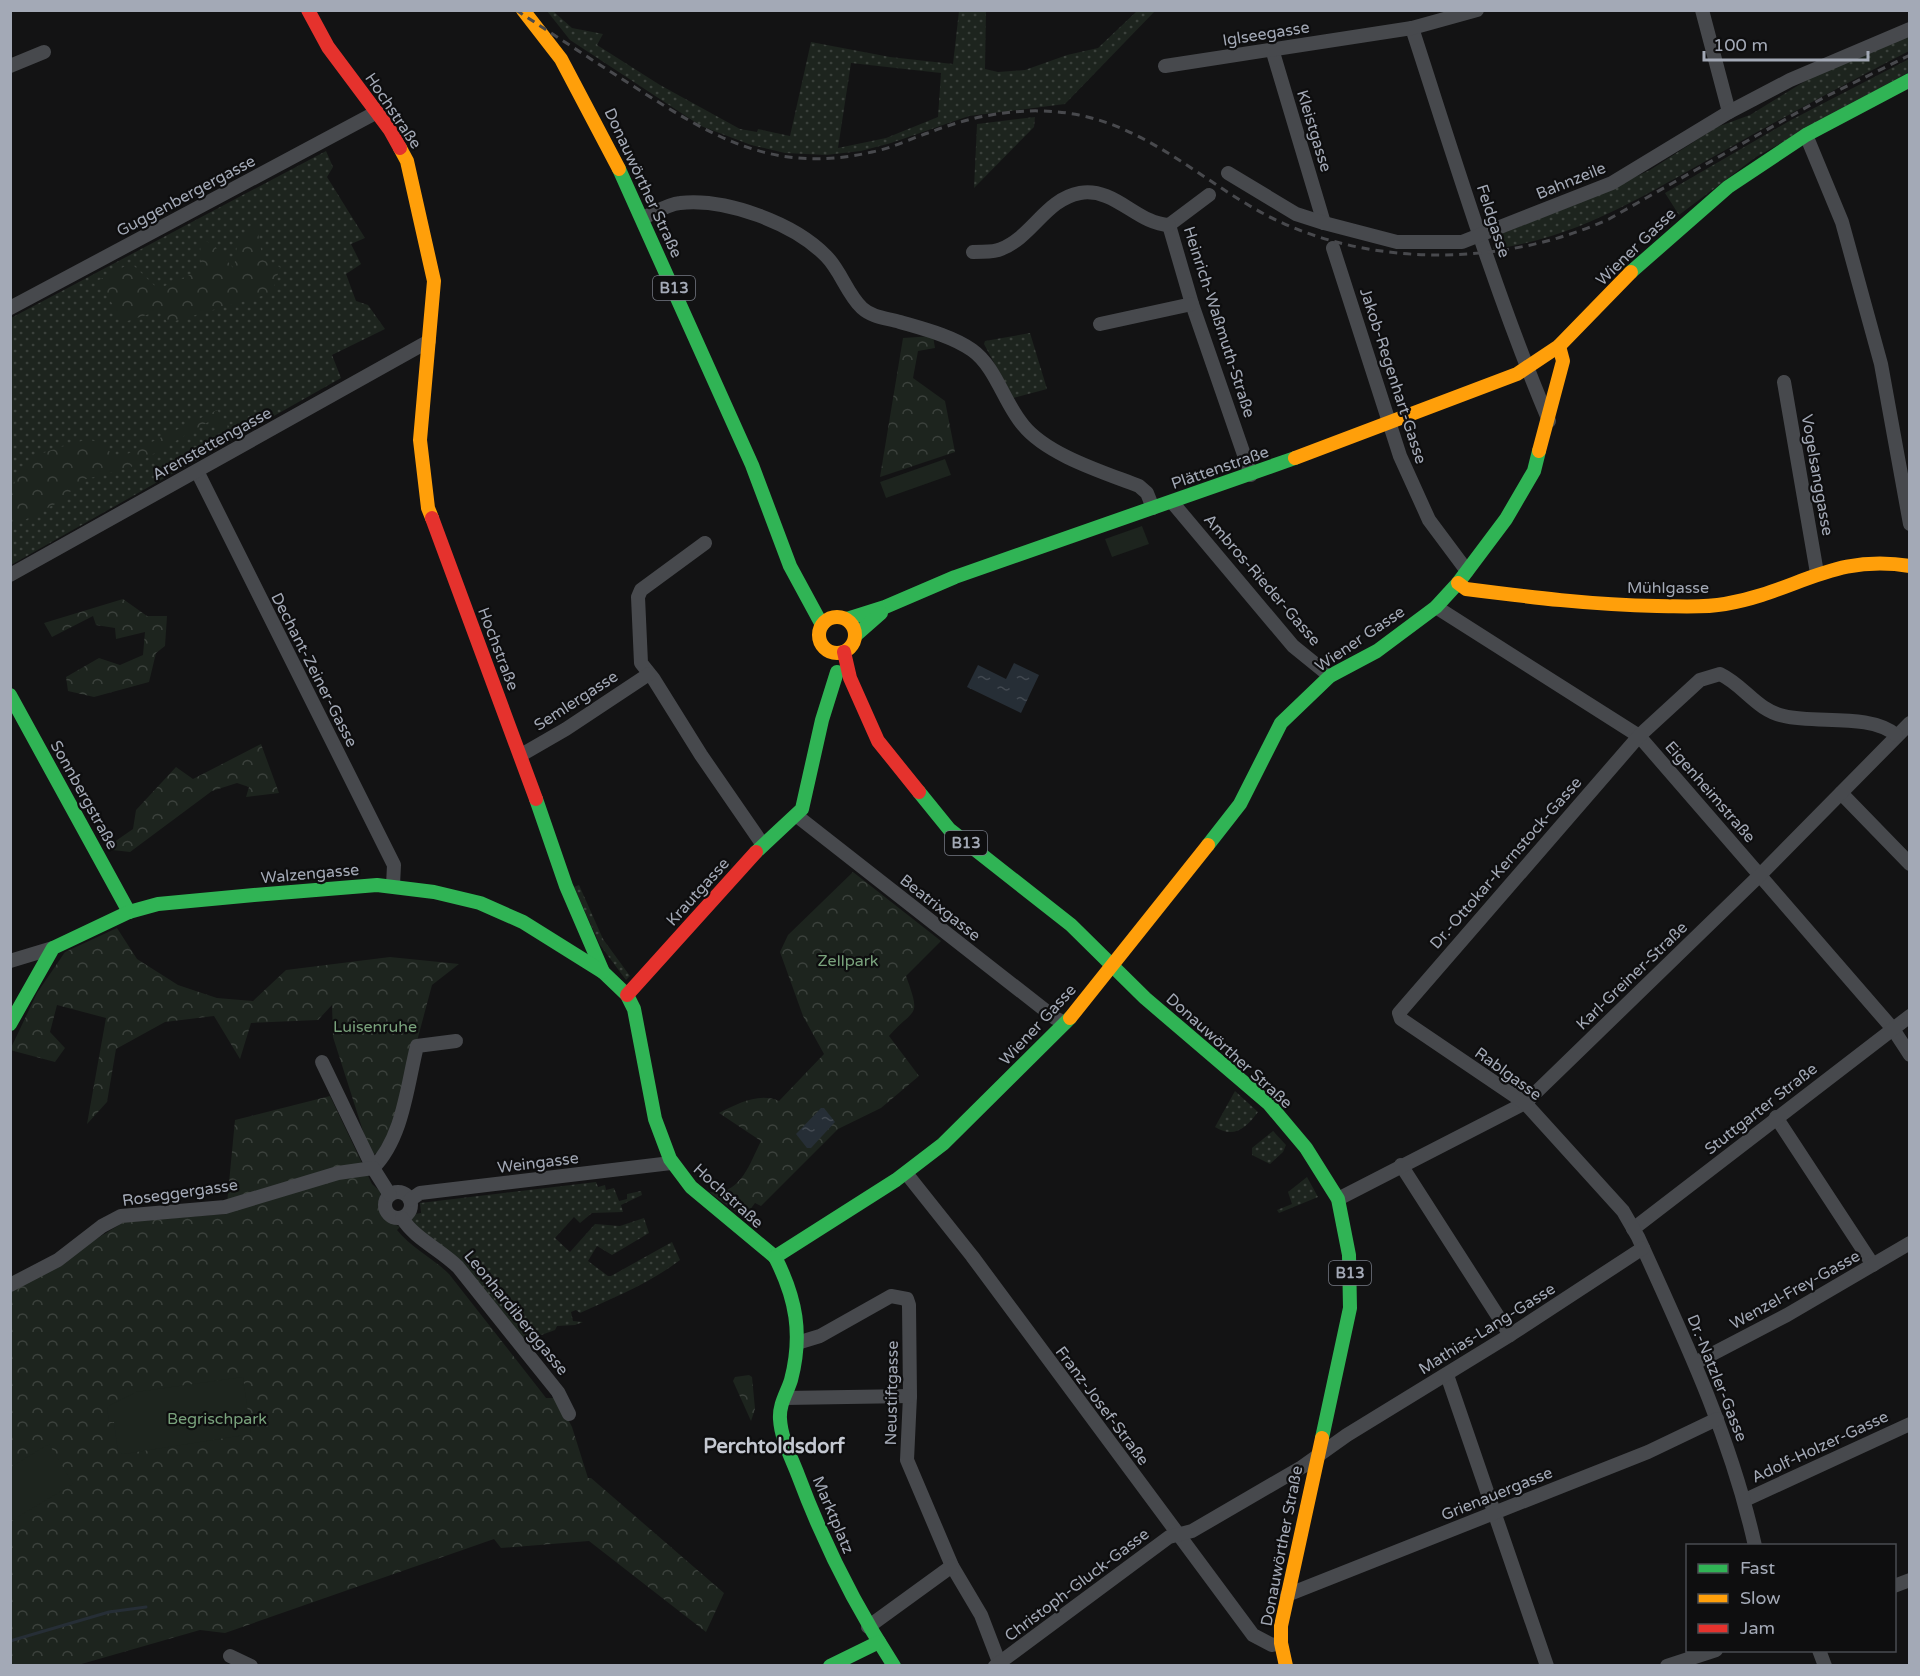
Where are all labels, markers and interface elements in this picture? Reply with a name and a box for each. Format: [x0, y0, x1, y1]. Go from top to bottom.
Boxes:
street label: Iglseegasse [1221, 17, 1311, 51]
scale bar [1704, 24, 1868, 62]
text: 100 m [1713, 34, 1768, 56]
street label: Hochstraße [360, 69, 426, 153]
street label: Kleistgasse [1292, 87, 1336, 175]
street label: Donauwörther Straße [599, 105, 687, 261]
street label: Guggenbergergasse [113, 151, 259, 241]
street label: Bahnzeile [1533, 158, 1609, 204]
street label: Feldgasse [1472, 182, 1514, 260]
street label: Wiener Gasse [1592, 204, 1680, 290]
street label: Heinrich-Waßmuth-Straße [1179, 224, 1259, 420]
road number: B13 [653, 276, 695, 300]
street label: Jakob-Regenhart-Gasse [1355, 286, 1431, 466]
street label: Arenstettengasse [149, 403, 275, 485]
street label: Vogelsanggasse [1796, 413, 1838, 537]
street label: Plättenstraße [1169, 442, 1271, 494]
street label: Ambros-Rieder-Gasse [1199, 510, 1325, 650]
street label: Mühlgasse [1627, 578, 1709, 598]
street label: Dechant-Zeiner-Gasse [266, 590, 362, 750]
street label: Wiener Gasse [1311, 602, 1409, 676]
street label: Hochstraße [473, 605, 523, 693]
street label: Semlergasse [530, 666, 622, 736]
street label: Sonnbergstraße [46, 737, 122, 853]
street label: Eigenheimstraße [1660, 737, 1760, 847]
street label: Dr.-Ottokar-Kernstock-Gasse [1426, 773, 1586, 953]
road number: B13 [945, 831, 987, 855]
street label: Krautgasse [662, 854, 734, 930]
street label: Walzengasse [260, 860, 360, 888]
street label: Beatrixgasse [896, 870, 984, 946]
street label: Karl-Greiner-Straße [1572, 918, 1692, 1034]
park label: Zellpark [817, 951, 879, 971]
street label: Wiener Gasse [995, 980, 1081, 1070]
street label: Donauwörther Straße [1162, 989, 1296, 1113]
park label: Luisenruhe [333, 1017, 417, 1037]
street label: Rablgasse [1471, 1043, 1545, 1105]
street label: Stuttgarter Straße [1701, 1059, 1821, 1159]
street label: Weingasse [496, 1148, 580, 1178]
street label: Hochstraße [689, 1159, 767, 1233]
street label: Roseggergasse [121, 1175, 239, 1211]
street label: Leonhardiberggasse [459, 1246, 573, 1380]
street label: Wenzel-Frey-Gasse [1727, 1246, 1863, 1334]
road number: B13 [1329, 1261, 1371, 1285]
street label: Mathias-Lang-Gasse [1415, 1279, 1559, 1379]
street label: Dr.-Natzler-Gasse [1682, 1312, 1752, 1444]
street label: Neustiftgasse [881, 1341, 903, 1445]
street label: Franz-Josef-Straße [1051, 1343, 1153, 1469]
street label: Adolf-Holzer-Gasse [1748, 1407, 1892, 1487]
park label: Begrischpark [167, 1409, 267, 1429]
district label: Perchtoldsdorf [703, 1435, 845, 1459]
street label: Grienauergasse [1438, 1463, 1556, 1525]
street label: Donauwörther Straße [1257, 1464, 1307, 1628]
street label: Marktplatz [808, 1473, 858, 1557]
street label: Christoph-Gluck-Gasse [1001, 1524, 1153, 1646]
legend [1686, 1544, 1896, 1652]
text: Fast [1740, 1557, 1775, 1579]
text: Slow [1740, 1587, 1781, 1609]
text: Jam [1740, 1617, 1775, 1639]

